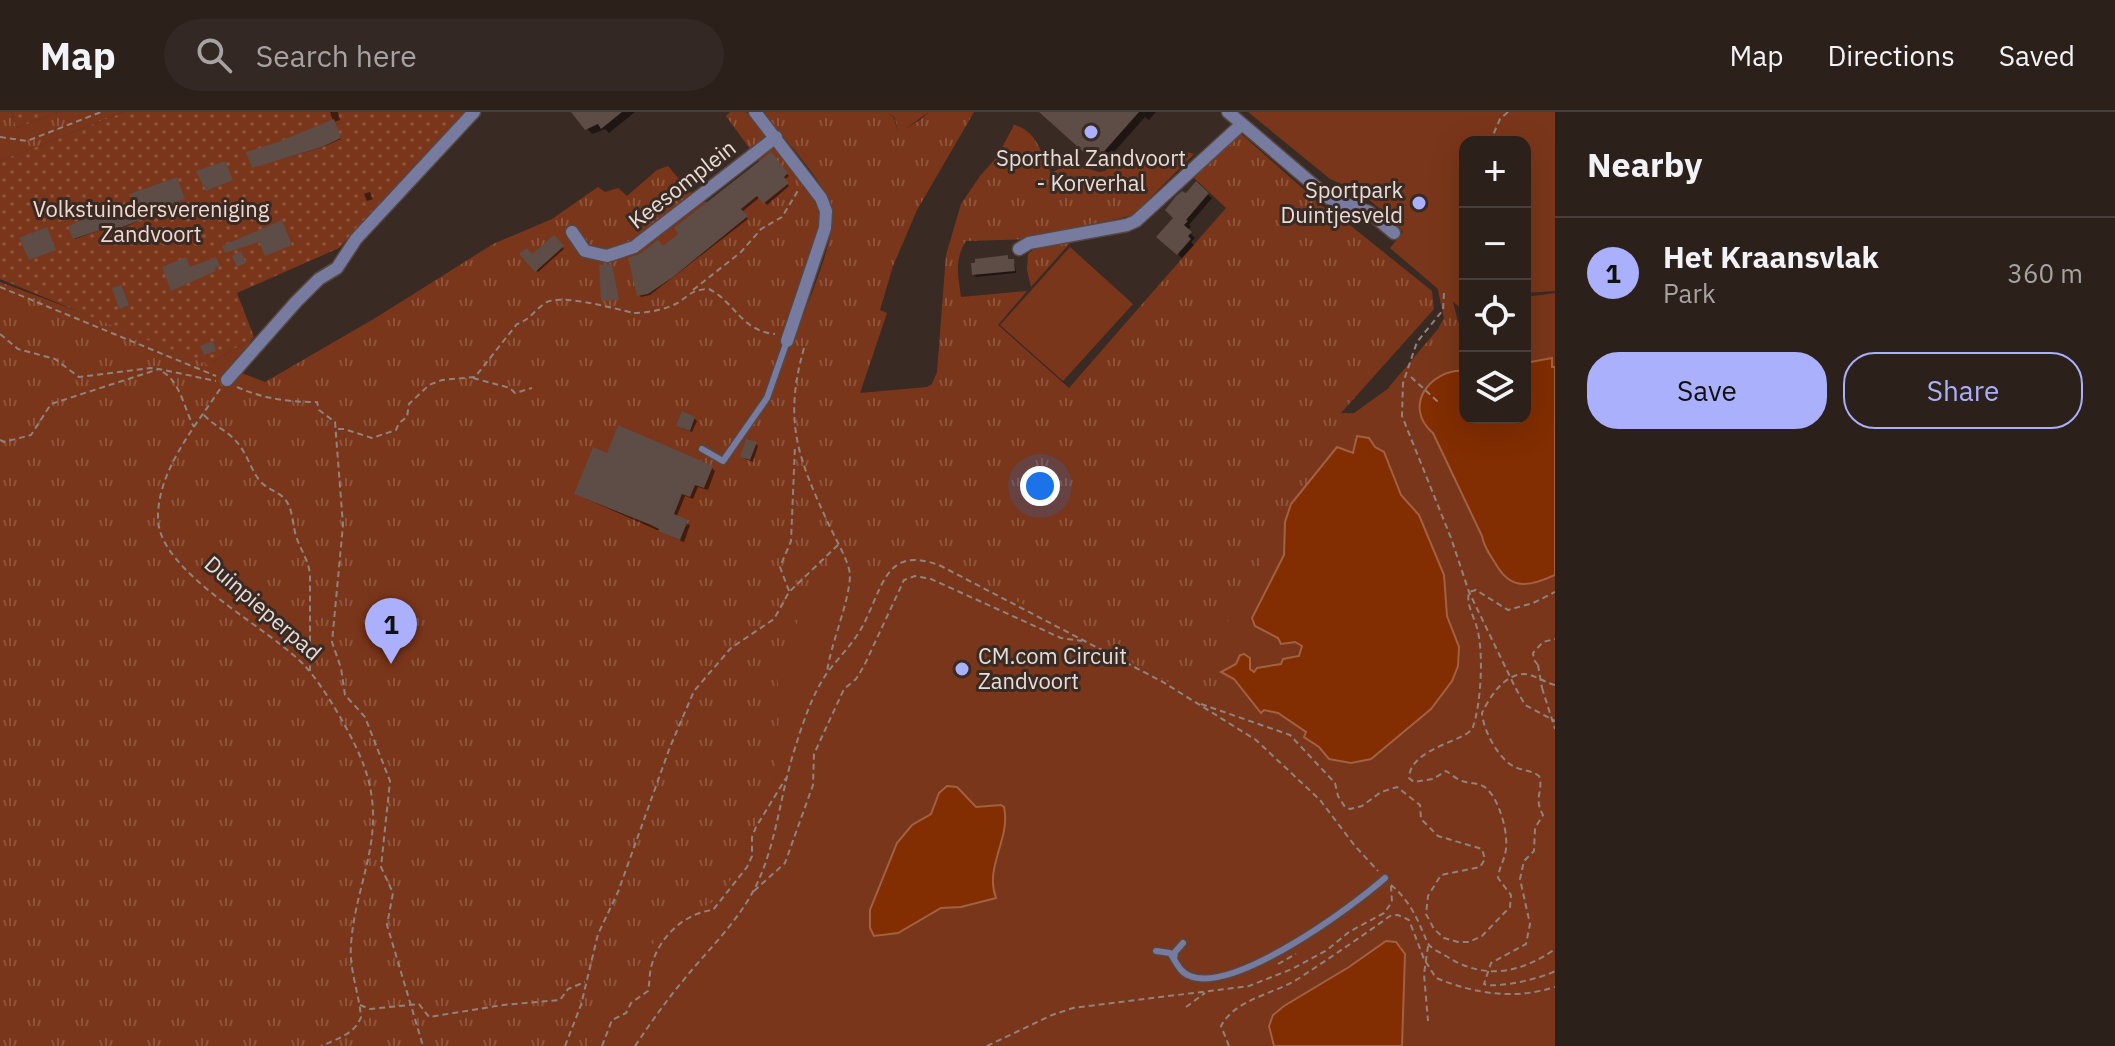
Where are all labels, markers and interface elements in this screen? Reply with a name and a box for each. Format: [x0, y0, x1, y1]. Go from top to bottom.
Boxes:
search box [164, 19, 724, 91]
text: Map [40, 31, 116, 80]
icon: search [192, 33, 236, 77]
text: Search here [256, 36, 417, 75]
text: Map [1729, 37, 1783, 74]
text: Directions [1827, 37, 1955, 74]
text: Saved [1999, 37, 2075, 74]
marker: Sporthal Zandvoort - Korverhal [1082, 123, 1100, 141]
street label: Keesomplein [622, 133, 741, 235]
map controls [1459, 136, 1531, 424]
button: + [1459, 136, 1531, 208]
text: Nearby [1587, 142, 1702, 186]
place label: Sporthal Zandvoort - Korverhal [996, 143, 1186, 197]
place label: Sportpark Duintjesveld [1281, 175, 1403, 229]
park label: Volkstuindersvereniging Zandvoort [33, 194, 270, 248]
marker: Sportpark Duintjesveld [1410, 194, 1428, 212]
button: − [1459, 208, 1531, 280]
text: Het Kraansvlak [1663, 237, 1879, 276]
text: 1 [1605, 256, 1621, 290]
text: 360 m [2007, 256, 2083, 290]
text: Park [1663, 276, 1716, 310]
button: locate [1459, 280, 1531, 352]
button: layers [1459, 352, 1531, 424]
button: Save [1587, 352, 1827, 429]
button: Share [1843, 352, 2083, 429]
your location [1020, 466, 1060, 506]
street label: Duinpieperpad [199, 549, 328, 666]
pin: 1 [365, 598, 417, 664]
place label: CM.com Circuit Zandvoort [978, 641, 1127, 695]
marker: CM.com Circuit Zandvoort [953, 660, 971, 678]

